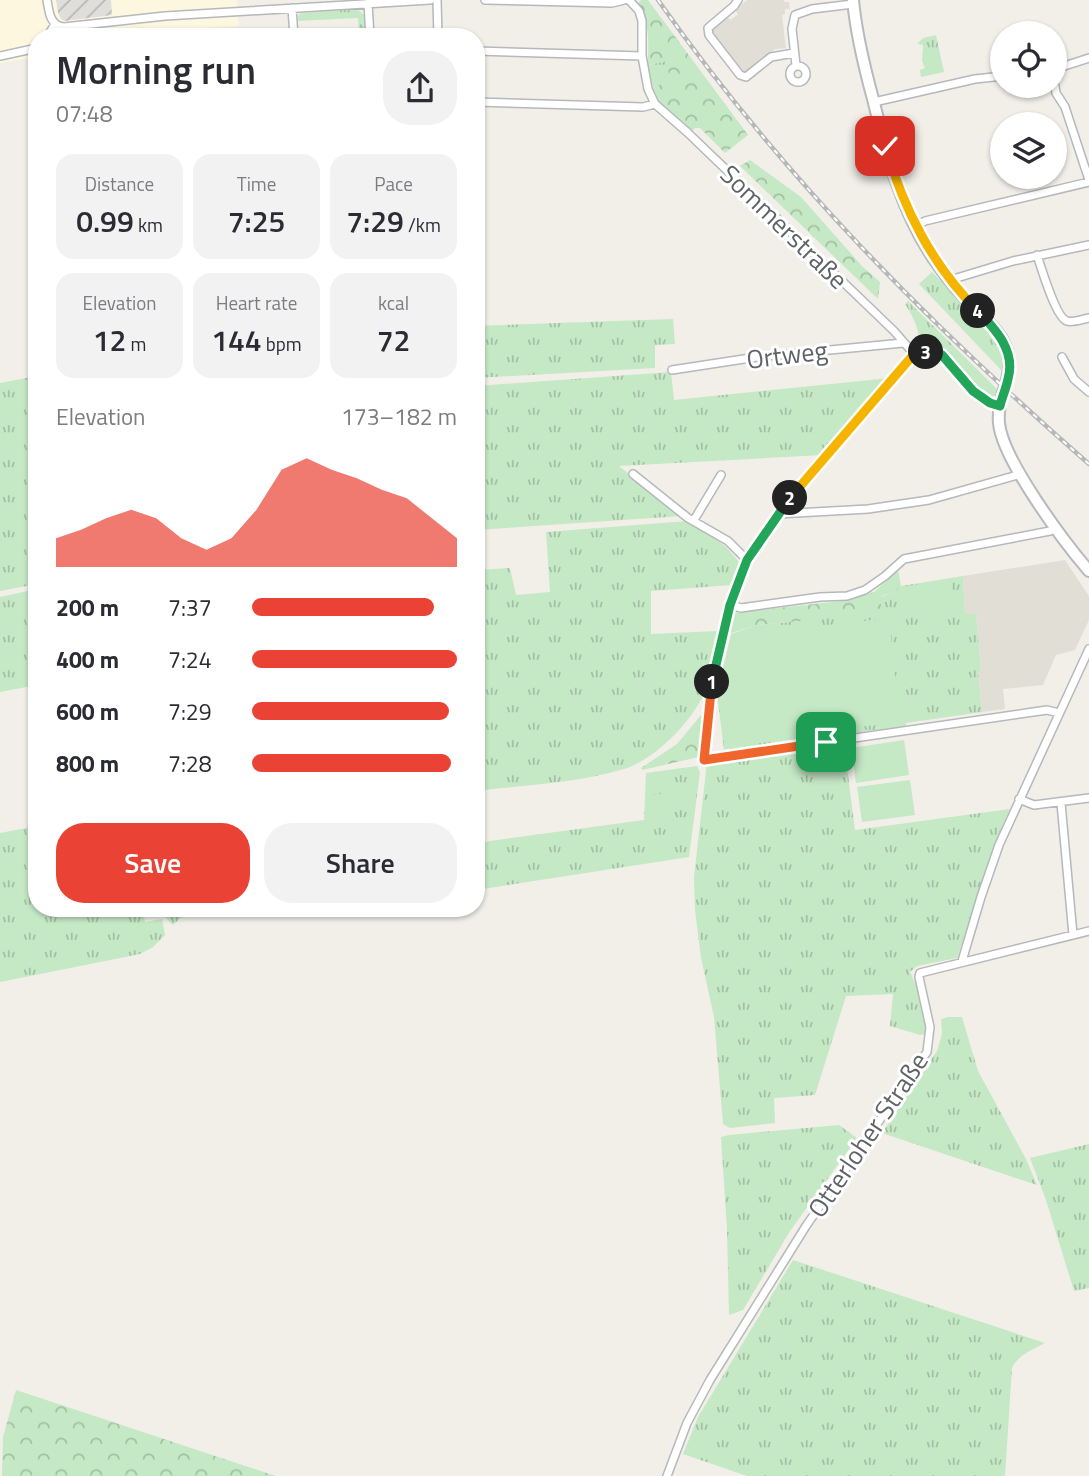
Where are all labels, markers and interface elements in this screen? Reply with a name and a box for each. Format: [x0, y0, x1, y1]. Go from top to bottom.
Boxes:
map controls [990, 21, 1067, 189]
button: locate [990, 21, 1067, 98]
text: Morning run [56, 41, 256, 99]
button: share [383, 51, 457, 125]
text: 07:48 [56, 96, 113, 131]
button: layers [990, 112, 1067, 189]
pin [855, 116, 915, 176]
icon: check [866, 127, 904, 165]
street label: Sommerstraße [712, 155, 857, 298]
text: Distance [85, 169, 154, 198]
text: Time [237, 169, 276, 198]
text: Pace [374, 169, 413, 198]
text: 0.99 [76, 198, 134, 244]
text: 7:25 [228, 198, 285, 244]
text: 7:29 [346, 198, 404, 244]
text: km [134, 210, 163, 239]
text: /km [404, 210, 441, 239]
text: Elevation [83, 288, 156, 317]
text: Heart rate [216, 288, 297, 317]
text: kcal [378, 288, 409, 317]
pin: 4 [960, 294, 996, 328]
text: 4 [972, 296, 983, 325]
text: 12 [93, 317, 126, 363]
text: 144 [211, 317, 262, 363]
text: 72 [377, 317, 410, 363]
text: m [126, 329, 146, 358]
text: bpm [262, 329, 302, 358]
street label: Ortweg [744, 330, 830, 379]
pin: 3 [908, 334, 944, 370]
text: 3 [920, 337, 931, 366]
text: Elevation [56, 399, 145, 434]
text: 173–182 m [341, 399, 457, 434]
pin: 2 [772, 480, 808, 516]
text: 2 [784, 483, 795, 512]
text: 200 m [56, 590, 119, 625]
text: 7:37 [168, 590, 212, 625]
text: 400 m [56, 642, 119, 677]
text: 7:24 [168, 642, 212, 677]
pin: 1 [694, 664, 730, 700]
text: 1 [706, 667, 717, 696]
text: 600 m [56, 694, 119, 729]
text: 7:29 [168, 694, 212, 729]
pin [796, 712, 856, 772]
icon: arrive [807, 723, 845, 761]
text: 800 m [56, 746, 119, 781]
text: 7:28 [168, 746, 212, 781]
button: Save [56, 823, 250, 903]
button: Share [264, 823, 457, 903]
street label: Otterloher Straße [798, 1044, 937, 1225]

